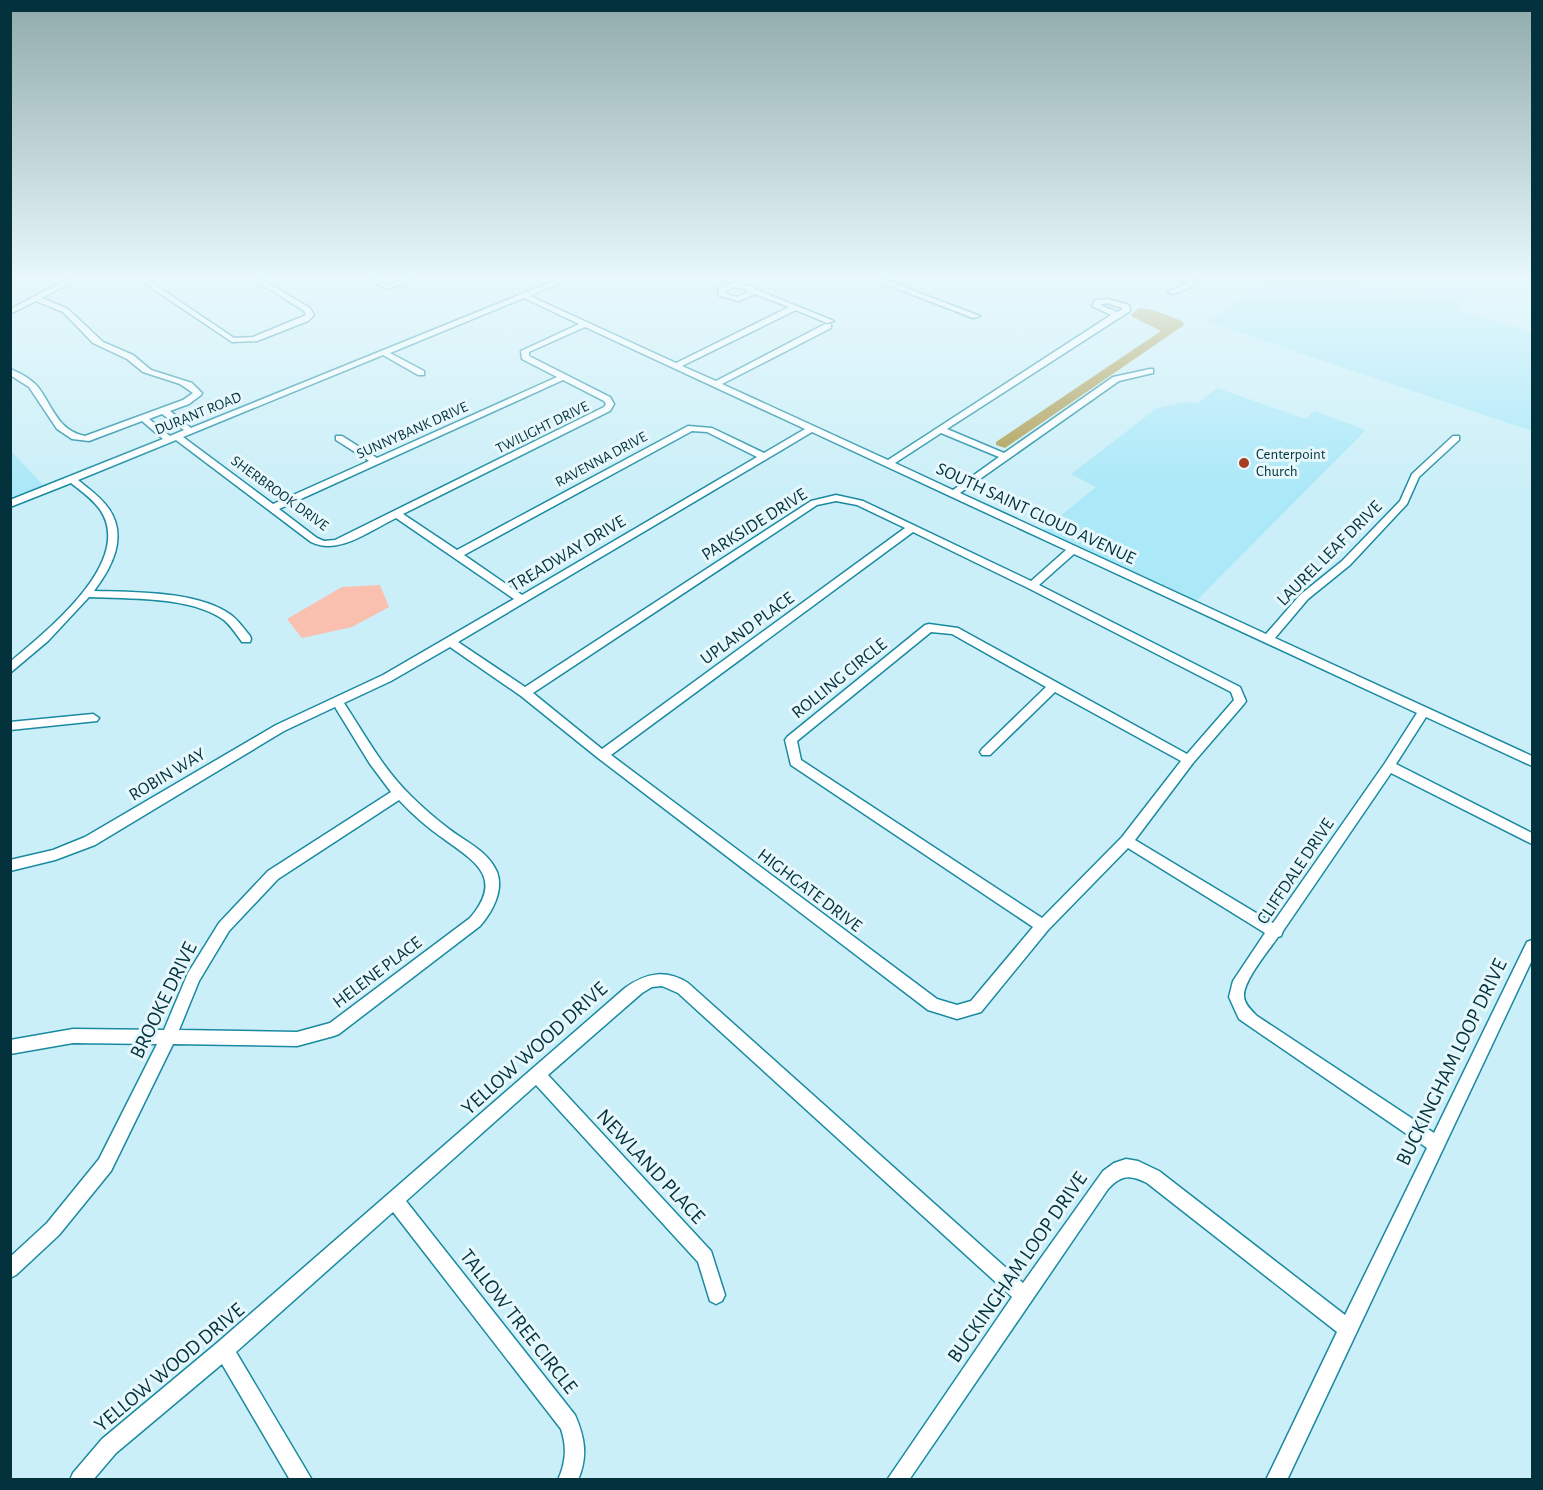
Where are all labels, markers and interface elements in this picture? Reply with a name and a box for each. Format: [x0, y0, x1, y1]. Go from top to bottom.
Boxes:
street label: DURANT ROAD [153, 389, 244, 438]
street label: SUNNYBANK DRIVE [354, 399, 470, 462]
street label: TWILIGHT DRIVE [493, 399, 591, 456]
street label: RAVENNA DRIVE [553, 429, 650, 490]
place label: Centerpoint Church [1256, 447, 1326, 479]
street label: SHERBROOK DRIVE [228, 453, 331, 534]
marker: Centerpoint Church [1237, 456, 1251, 470]
street label: SOUTH SAINT CLOUD AVENUE [933, 460, 1138, 568]
street label: PARKSIDE DRIVE [699, 485, 811, 564]
street label: LAUREL LEAF DRIVE [1274, 498, 1386, 610]
street label: TREADWAY DRIVE [506, 512, 629, 596]
street label: UPLAND PLACE [698, 589, 798, 669]
street label: ROLLING CIRCLE [789, 635, 891, 722]
street label: ROBIN WAY [126, 745, 209, 805]
street label: CLIFFDALE DRIVE [1254, 815, 1338, 928]
street label: HIGHGATE DRIVE [754, 846, 865, 936]
street label: HELENE PLACE [330, 933, 426, 1012]
street label: BROOKE DRIVE [126, 939, 201, 1062]
street label: BUCKINGHAM LOOP DRIVE [1392, 956, 1511, 1169]
street label: YELLOW WOOD DRIVE [458, 978, 611, 1119]
street label: NEWLAND PLACE [592, 1105, 709, 1228]
street label: BUCKINGHAM LOOP DRIVE [944, 1168, 1091, 1366]
street label: TALLOW TREE CIRCLE [456, 1245, 581, 1397]
street label: YELLOW WOOD DRIVE [91, 1299, 248, 1436]

